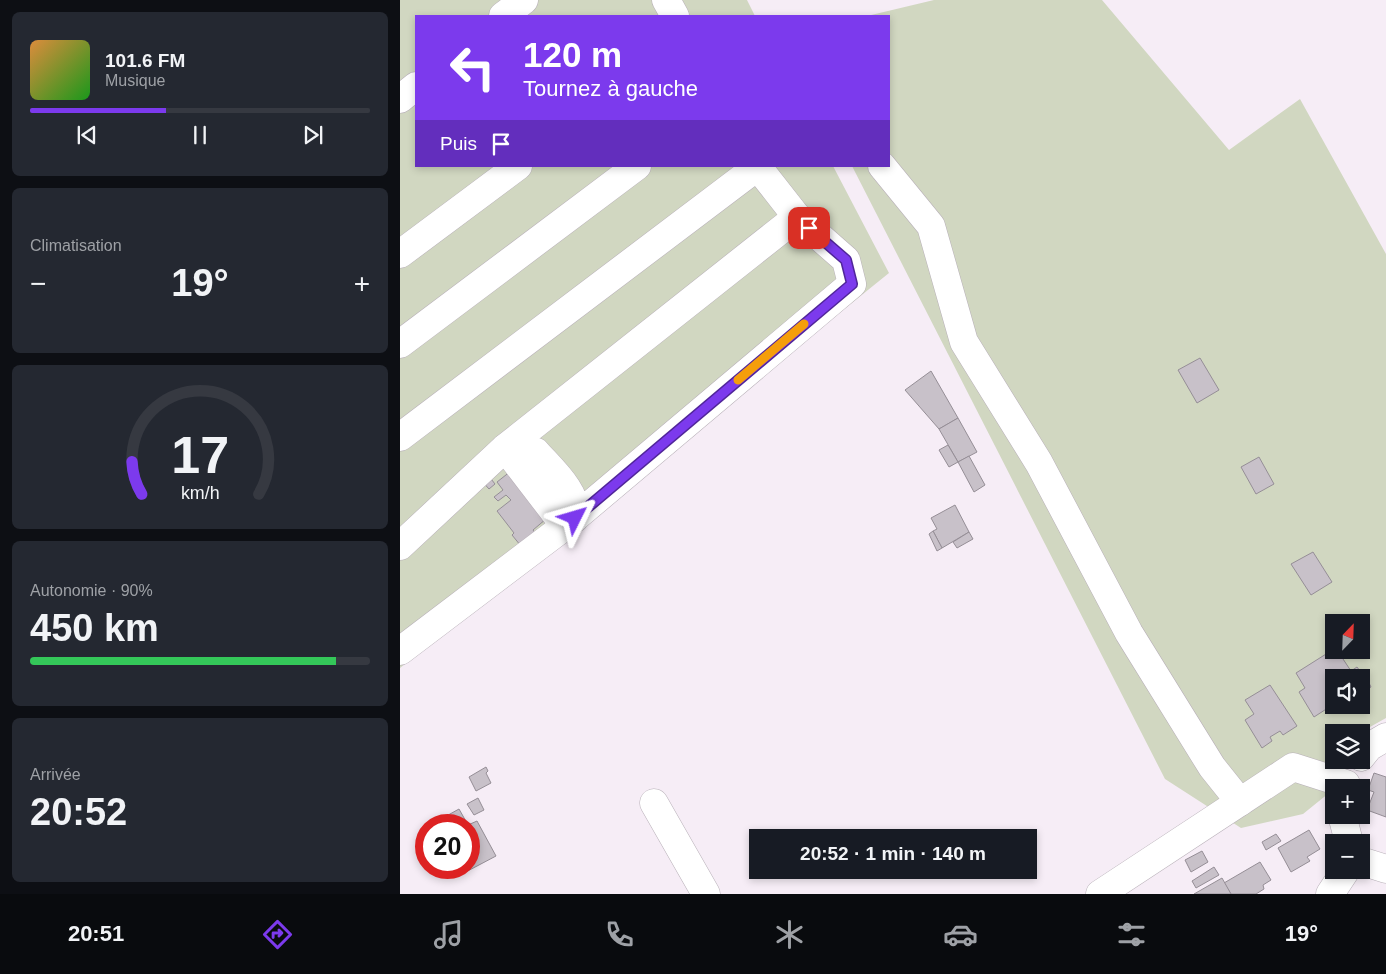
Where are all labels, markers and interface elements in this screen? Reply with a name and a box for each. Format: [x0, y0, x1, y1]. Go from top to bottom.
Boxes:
icon: left [440, 35, 505, 100]
text: 120 m [523, 35, 622, 74]
text: 101.6 FM [105, 50, 185, 71]
text: Musique [105, 72, 165, 89]
text: Tournez à gauche [523, 76, 698, 101]
icon: previous [73, 121, 101, 149]
icon: pause [186, 121, 214, 149]
icon: next [299, 121, 327, 149]
icon: arrive [487, 130, 515, 158]
text: Puis [440, 133, 477, 154]
pin [788, 207, 830, 249]
icon: arrive [795, 214, 823, 242]
text: Climatisation [30, 237, 122, 254]
text: 19° [171, 262, 229, 304]
text: − [30, 268, 46, 299]
text: + [354, 268, 370, 299]
text: 17 [171, 426, 229, 484]
text: km/h [181, 483, 219, 503]
position arrow [548, 491, 600, 543]
text: Autonomie · 90% [30, 582, 153, 599]
text: 450 km [30, 607, 159, 649]
north arrow [1325, 614, 1370, 659]
map controls [1325, 614, 1370, 879]
button: sound [1325, 669, 1370, 714]
button: layers [1325, 724, 1370, 769]
text: Arrivée [30, 766, 81, 783]
button: + [1325, 779, 1370, 824]
text: 20:52 [30, 791, 127, 833]
speed limit sign: 20 [415, 814, 480, 879]
button: − [1325, 834, 1370, 879]
text: 20:52 · 1 min · 140 m [800, 843, 986, 864]
icon: directions [260, 917, 295, 952]
icon: music [431, 917, 466, 952]
icon: phone [602, 917, 637, 952]
icon: climate [772, 917, 807, 952]
icon: car [943, 917, 978, 952]
icon: filters [1114, 917, 1149, 952]
text: 20:51 [68, 921, 124, 946]
text: 19° [1285, 921, 1318, 946]

